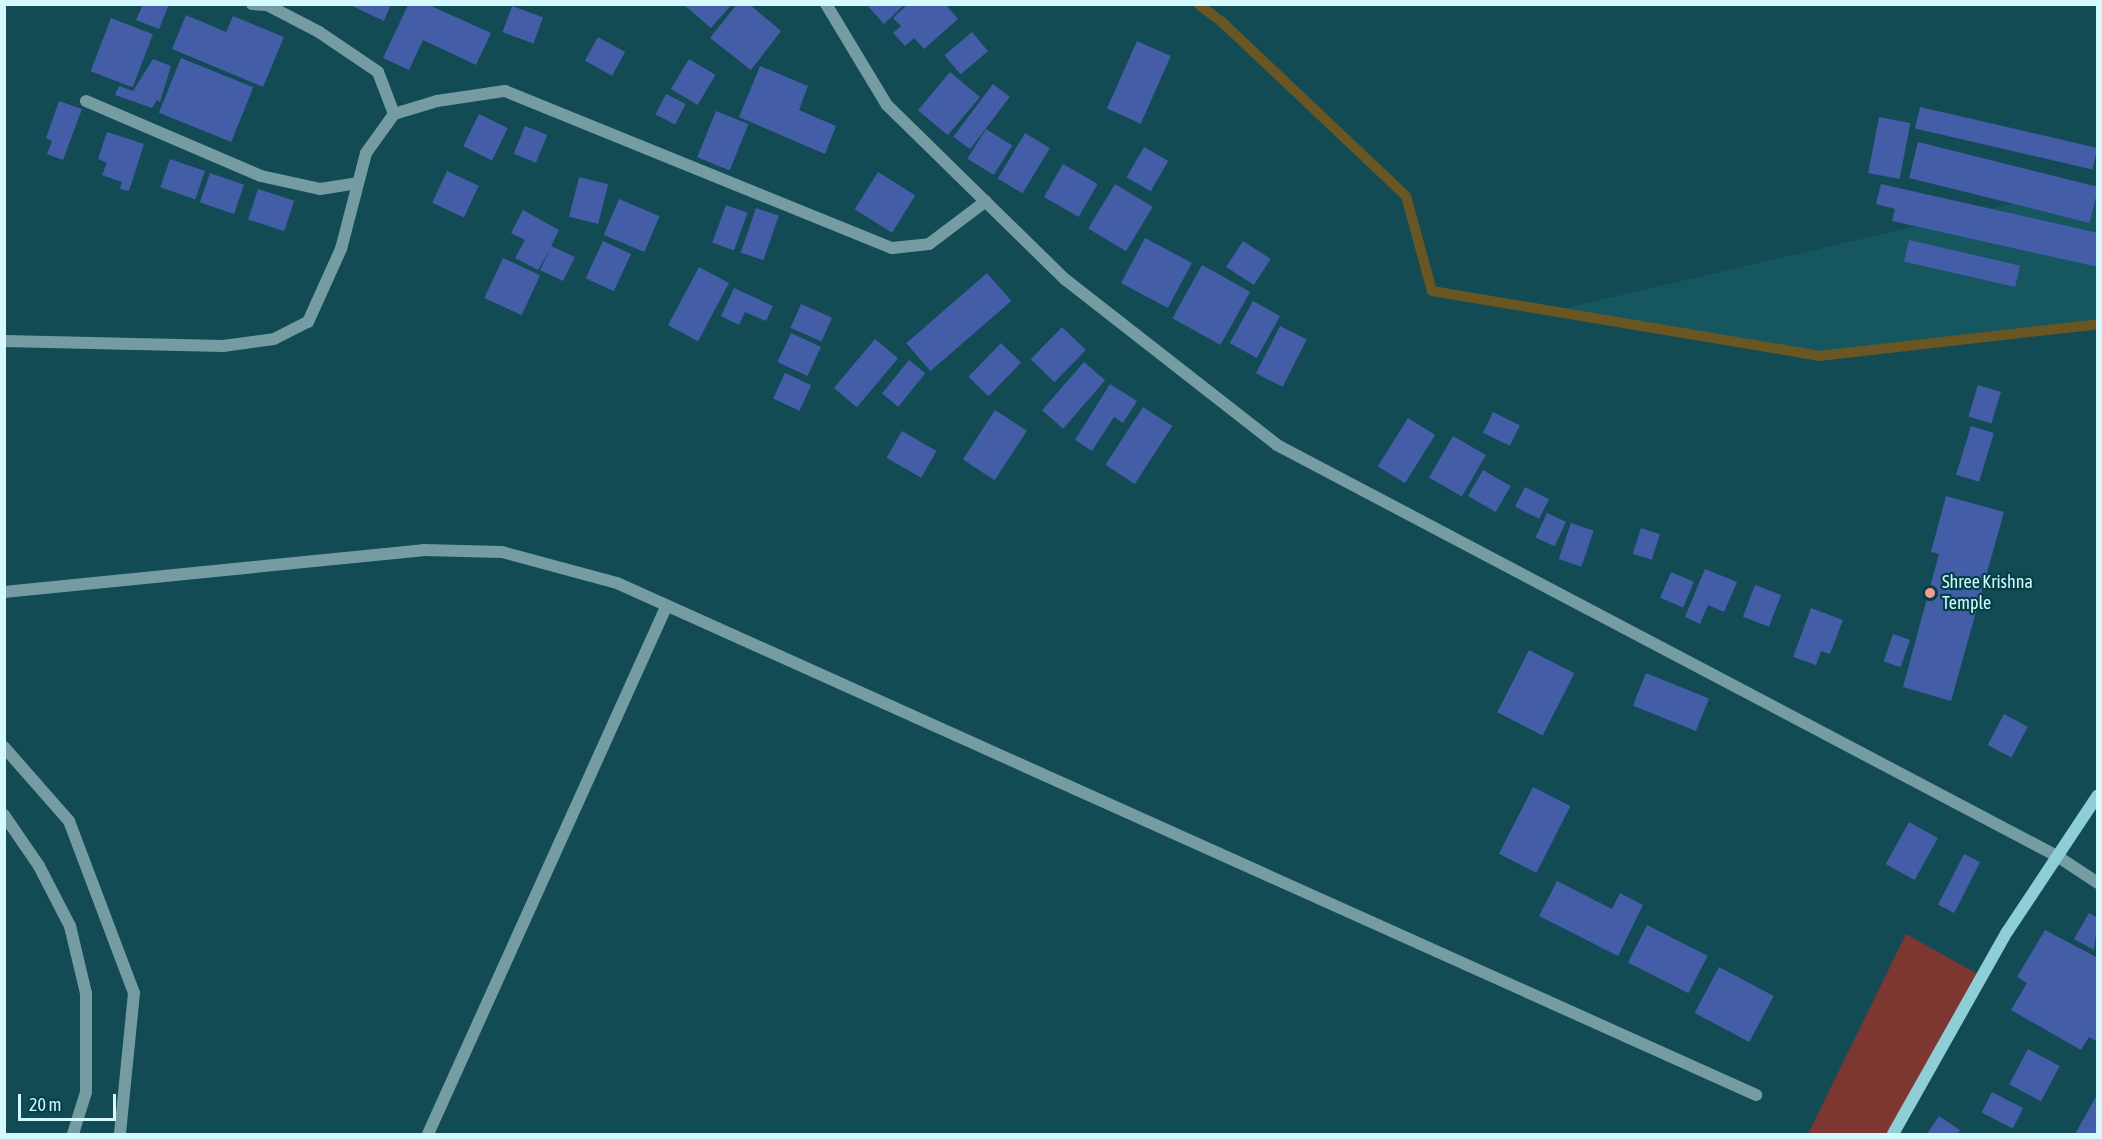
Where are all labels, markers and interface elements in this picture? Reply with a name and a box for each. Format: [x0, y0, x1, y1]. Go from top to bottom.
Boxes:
place label: Shree Krishna Temple [1942, 572, 2033, 614]
marker: Shree Krishna Temple [1923, 586, 1937, 600]
scale bar [21, 1082, 118, 1120]
text: 20 m [29, 1094, 61, 1115]

